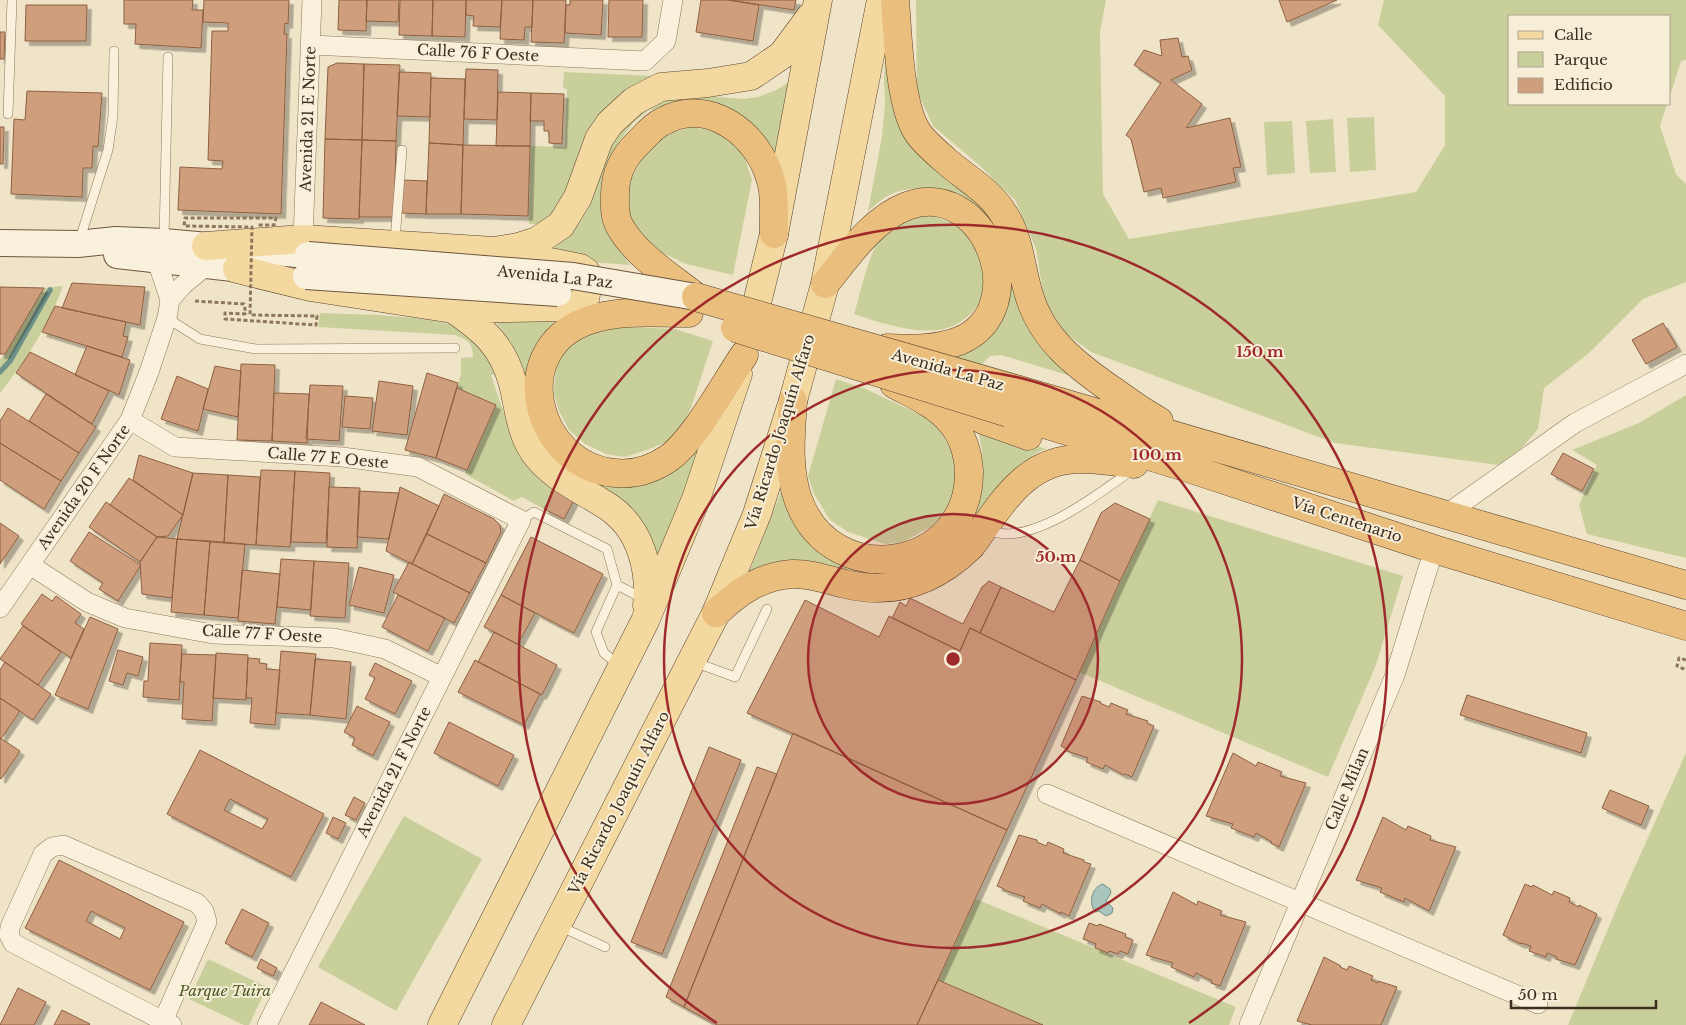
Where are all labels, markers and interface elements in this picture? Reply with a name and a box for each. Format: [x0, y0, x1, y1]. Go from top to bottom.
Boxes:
legend [1508, 15, 1671, 105]
text: Calle [1554, 25, 1593, 44]
street label: Calle 76 F Oeste [416, 40, 540, 65]
street label: Avenida 21 E Norte [295, 46, 320, 193]
text: Parque [1554, 50, 1608, 69]
text: Edificio [1554, 75, 1613, 94]
street label: Avenida La Paz [495, 261, 614, 292]
street label: Vía Ricardo Joaquín Alfaro [740, 331, 818, 533]
text: 150 m [1236, 342, 1284, 361]
street label: Avenida La Paz [889, 344, 1007, 395]
street label: Avenida 20 F Norte [33, 420, 134, 554]
street label: Calle 77 E Oeste [267, 443, 389, 472]
text: 100 m [1132, 445, 1182, 464]
street label: Vía Centenario [1289, 492, 1405, 546]
text: 50 m [1036, 547, 1077, 566]
street label: Calle 77 F Oeste [202, 621, 323, 646]
centre of rings [944, 650, 962, 668]
street label: Avenida 21 F Norte [352, 703, 435, 841]
street label: Vía Ricardo Joaquín Alfaro [563, 707, 673, 899]
street label: Calle Milan [1321, 745, 1372, 833]
scale bar [1511, 978, 1656, 1010]
park label: Parque Tuira [178, 981, 271, 1000]
text: 50 m [1518, 985, 1558, 1004]

